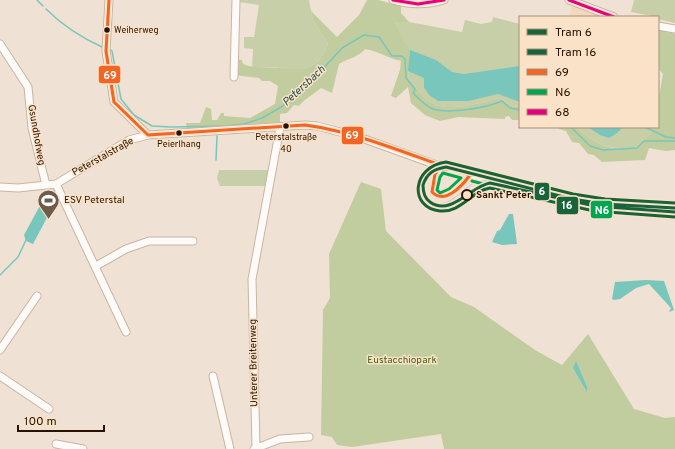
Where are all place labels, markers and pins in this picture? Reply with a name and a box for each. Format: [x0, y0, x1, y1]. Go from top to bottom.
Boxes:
marker: Weiherweg [102, 25, 112, 35]
place label: Weiherweg [114, 25, 159, 36]
marker: Peterstalstraße 40 [281, 121, 291, 131]
marker: Peierlhang [174, 128, 184, 138]
place label: Peterstalstraße 40 [255, 132, 317, 155]
place label: Peierlhang [157, 139, 201, 150]
sports icon: ESV Peterstal [36, 187, 62, 220]
marker: Sankt Peter [461, 189, 473, 201]
place label: Sankt Peter [476, 189, 532, 202]
place label: ESV Peterstal [64, 194, 125, 207]

